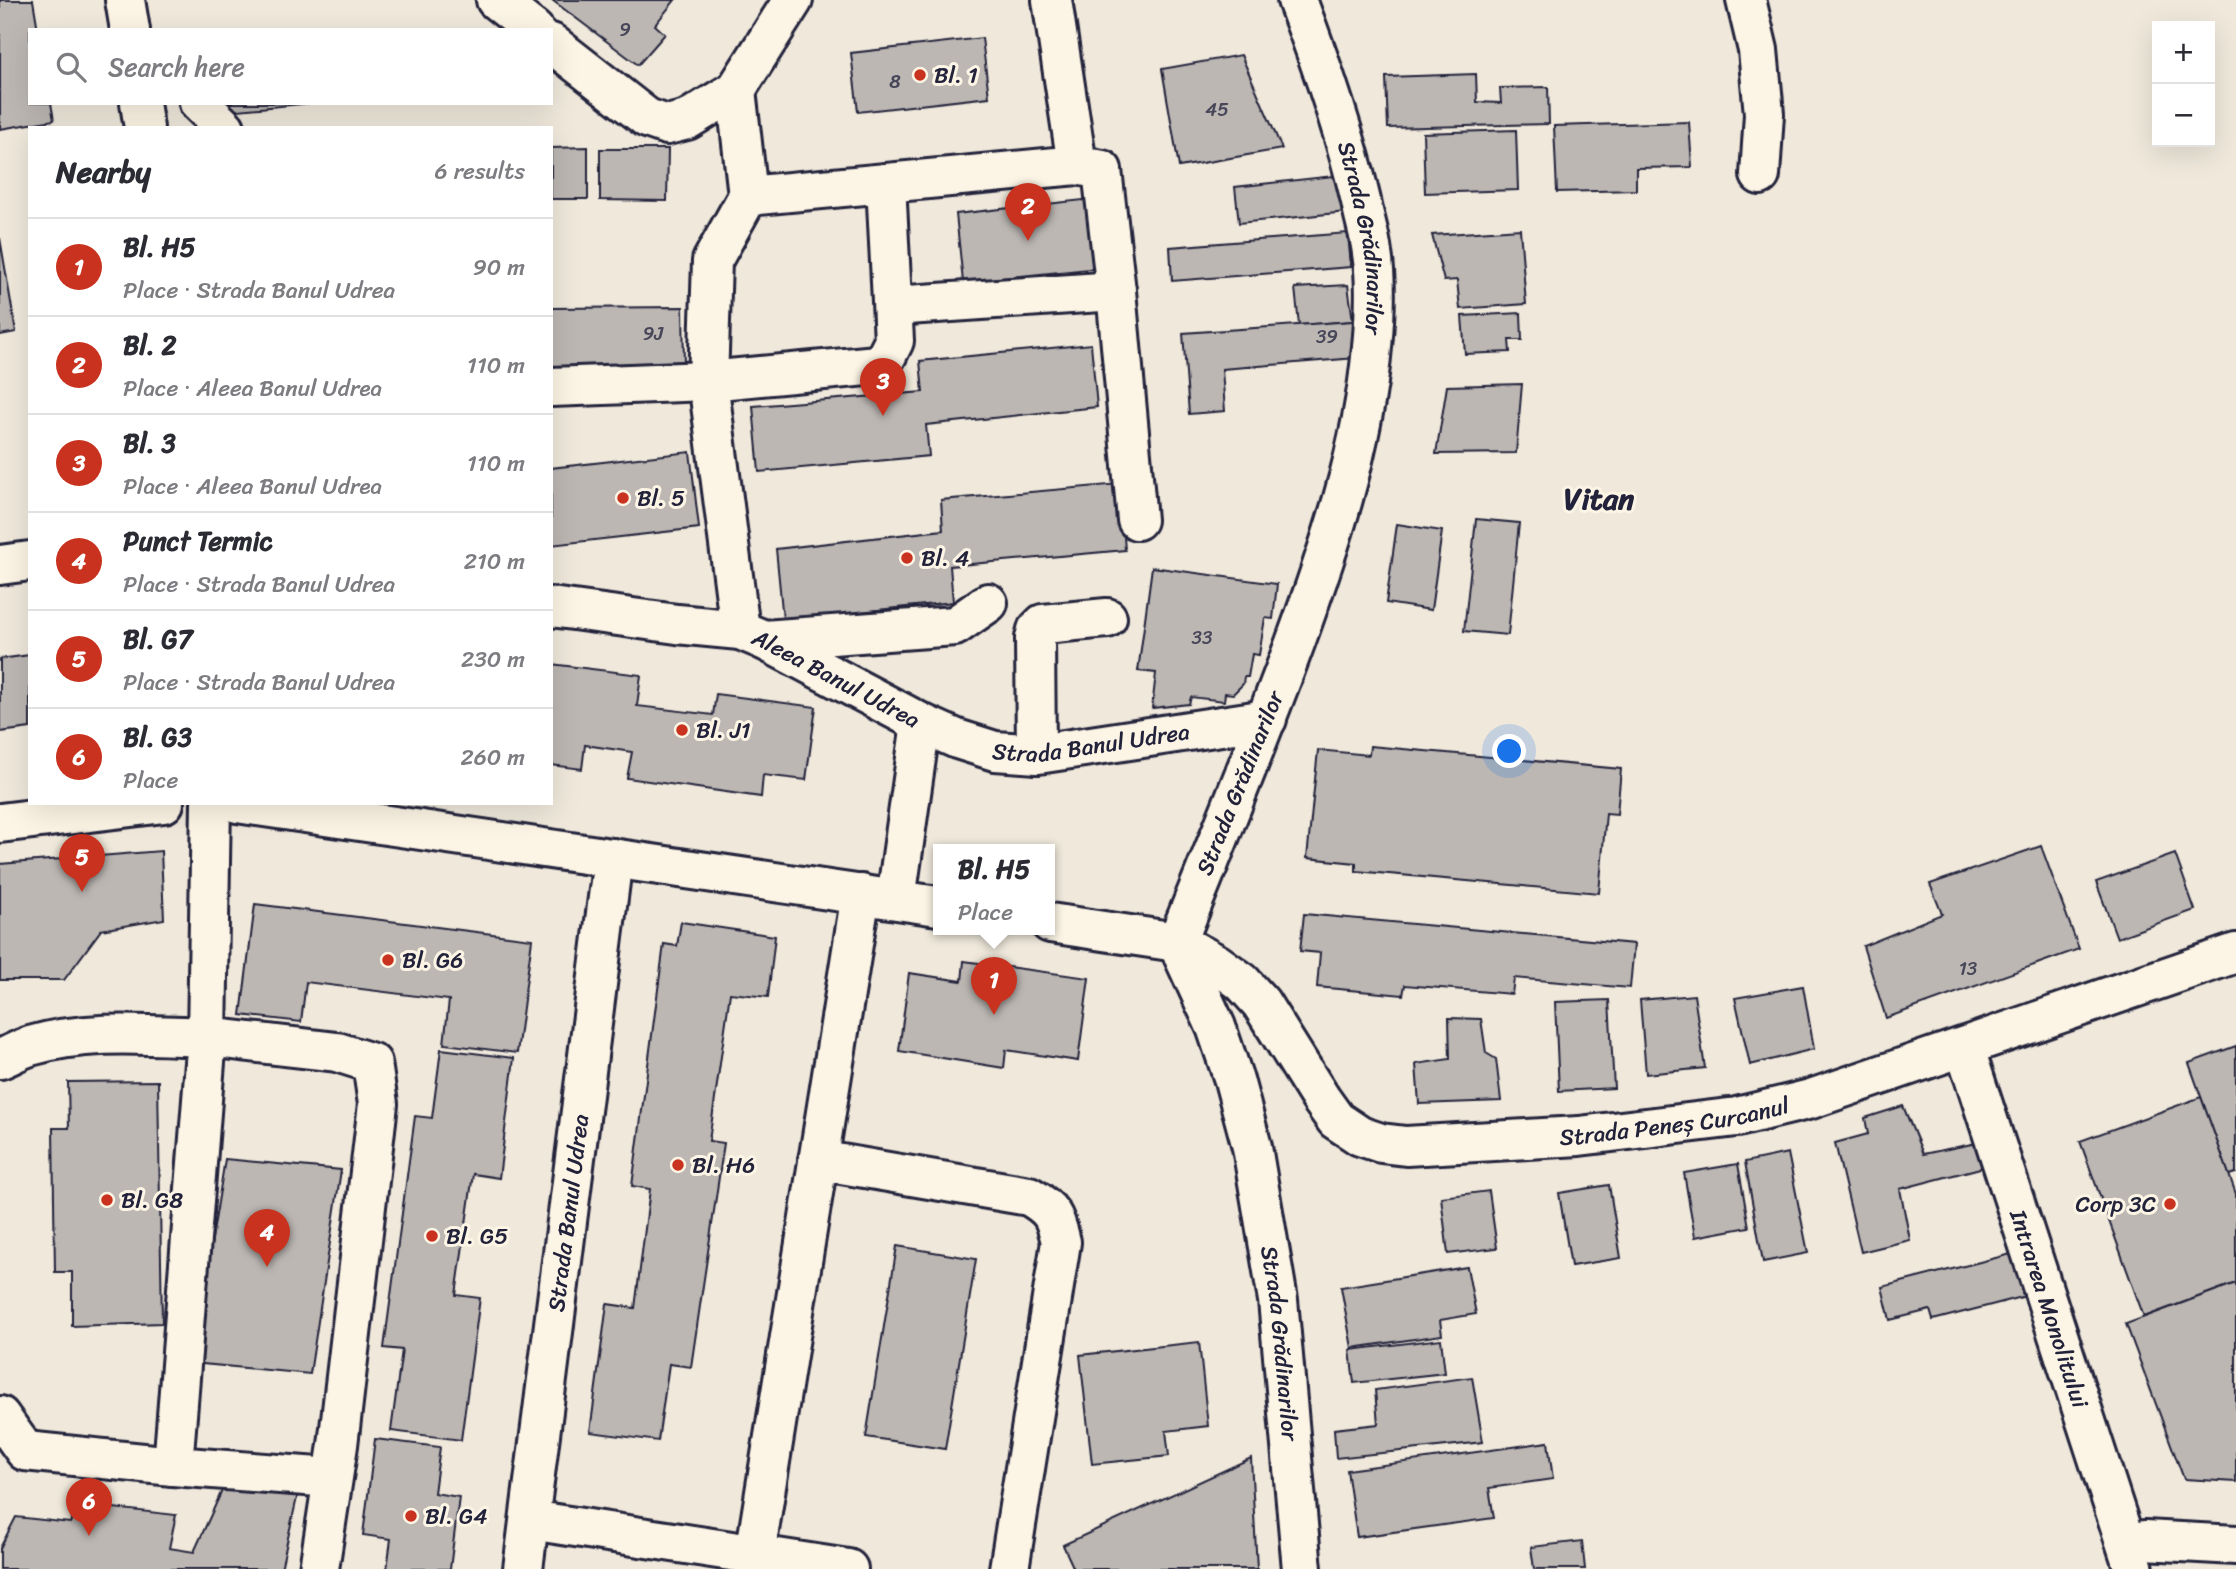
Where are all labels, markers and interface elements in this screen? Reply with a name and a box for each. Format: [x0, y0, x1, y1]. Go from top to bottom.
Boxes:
house number: 9 [619, 13, 631, 46]
map controls [2152, 21, 2215, 147]
button: + [2152, 21, 2215, 84]
search box [28, 28, 553, 105]
text: Search here [108, 44, 245, 90]
icon: search [52, 48, 90, 86]
place label: Bl. 1 [934, 55, 978, 96]
house number: 8 [889, 65, 901, 98]
marker: Bl. 1 [912, 67, 928, 83]
button: − [2152, 84, 2215, 147]
house number: 45 [1205, 93, 1229, 126]
street label: Strada Grădinarilor [1326, 136, 1396, 338]
text: Nearby [56, 145, 151, 199]
text: 6 results [435, 151, 525, 192]
pin: 2 [1005, 183, 1051, 241]
text: Bl. H5 [123, 224, 196, 270]
text: 1 [74, 247, 84, 288]
text: 90 m [473, 247, 525, 288]
text: Place · Strada Banul Udrea [123, 270, 395, 311]
house number: 9J [643, 317, 664, 350]
house number: 39 [1316, 320, 1338, 353]
text: Bl. 2 [123, 322, 176, 368]
text: 2 [72, 345, 86, 386]
text: 110 m [467, 345, 525, 386]
pin: 3 [860, 358, 906, 416]
text: Place · Aleea Banul Udrea [123, 368, 382, 409]
text: Bl. 3 [123, 420, 176, 466]
text: 3 [73, 443, 85, 484]
text: 110 m [467, 443, 525, 484]
text: Place · Aleea Banul Udrea [123, 466, 382, 507]
district label: Vitan [1564, 472, 1635, 526]
place label: Bl. 5 [637, 478, 685, 519]
marker: Bl. 5 [615, 490, 631, 506]
text: Punct Termic [123, 518, 273, 564]
place label: Bl. 4 [921, 538, 969, 579]
text: 4 [72, 541, 86, 582]
text: 210 m [464, 541, 525, 582]
marker: Bl. 4 [899, 550, 915, 566]
text: Place · Strada Banul Udrea [123, 564, 395, 605]
text: Bl. G7 [123, 616, 192, 662]
street label: Aleea Banul Udrea [745, 616, 928, 740]
house number: 33 [1192, 621, 1213, 654]
text: 5 [72, 639, 86, 680]
text: 230 m [461, 639, 525, 680]
text: Place · Strada Banul Udrea [123, 662, 395, 703]
street label: Strada Grădinarilor [1184, 683, 1296, 882]
place label: Bl. J1 [696, 710, 751, 751]
street label: Strada Banul Udrea [991, 711, 1193, 774]
text: Bl. G3 [123, 714, 192, 760]
marker: Bl. J1 [674, 722, 690, 738]
your location [1492, 734, 1526, 768]
text: 6 [72, 737, 86, 778]
text: 260 m [460, 737, 525, 778]
text: Place [123, 760, 178, 801]
pin: 5 [59, 834, 105, 892]
popup [933, 844, 1055, 935]
text: Bl. H5 [958, 846, 1030, 892]
text: Place [958, 892, 1013, 933]
place label: Bl. G6 [402, 940, 463, 981]
marker: Bl. G6 [380, 952, 396, 968]
house number: 13 [1959, 952, 1978, 985]
pin: 1 [971, 957, 1017, 1015]
street label: Strada Peneș Curcanul [1558, 1084, 1794, 1158]
street label: Strada Banul Udrea [535, 1111, 601, 1314]
place label: Bl. H6 [692, 1145, 755, 1186]
marker: Bl. H6 [670, 1157, 686, 1173]
place label: Bl. G8 [121, 1180, 183, 1221]
place label: Corp 3C [2075, 1184, 2156, 1225]
marker: Bl. G8 [99, 1192, 115, 1208]
marker: Corp 3C [2162, 1196, 2178, 1212]
street label: Intrarea Monolitului [1998, 1203, 2101, 1414]
pin: 4 [244, 1209, 290, 1267]
place label: Bl. G5 [446, 1216, 508, 1257]
marker: Bl. G5 [424, 1228, 440, 1244]
street label: Strada Grădinarilor [1249, 1242, 1311, 1444]
pin: 6 [66, 1478, 112, 1536]
place label: Bl. G4 [425, 1496, 488, 1537]
marker: Bl. G4 [403, 1508, 419, 1524]

